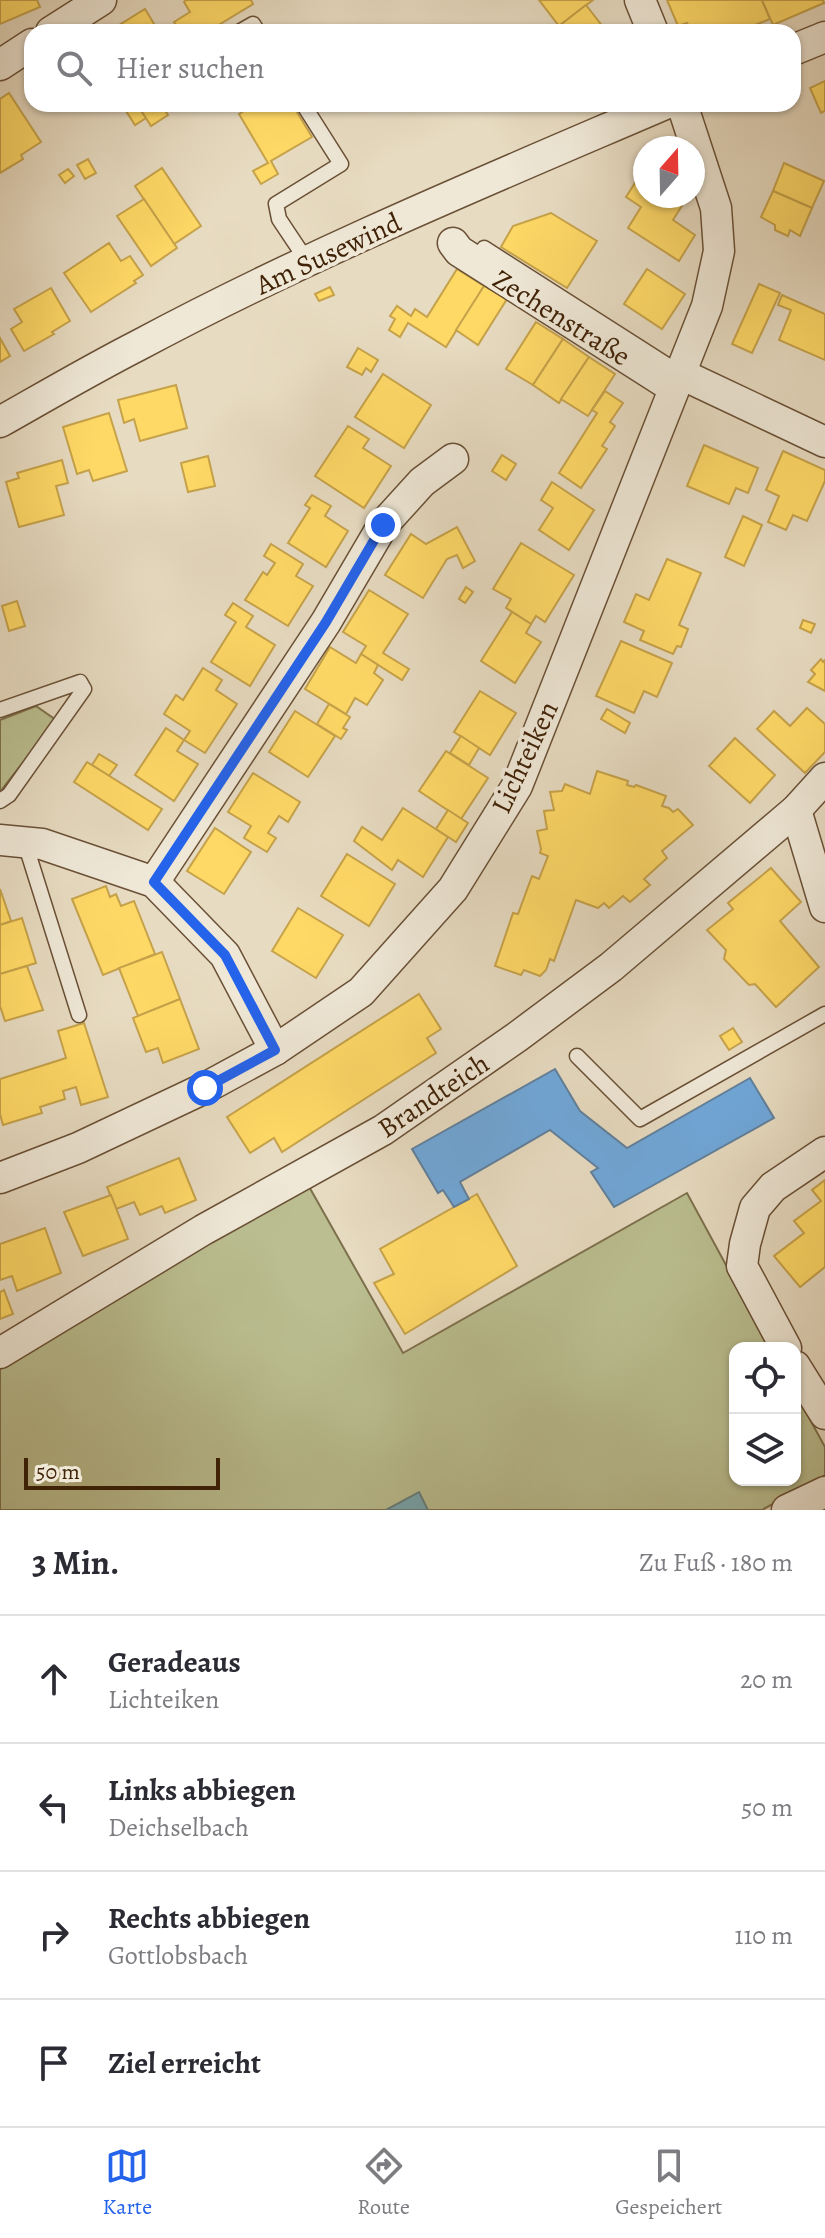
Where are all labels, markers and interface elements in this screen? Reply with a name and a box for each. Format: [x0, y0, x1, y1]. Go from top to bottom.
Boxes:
search box [24, 24, 801, 112]
icon: search [52, 46, 96, 90]
text: Hier suchen [116, 48, 265, 88]
north arrow [633, 136, 705, 208]
street label: Am Susewind [249, 203, 408, 305]
street label: Zechenstraße [485, 260, 638, 375]
route end [365, 507, 401, 543]
street label: Lichteiken [482, 695, 567, 820]
street label: Brandteich [370, 1045, 497, 1147]
route start [187, 1070, 223, 1106]
map controls [729, 1342, 801, 1486]
button: locate [729, 1342, 801, 1414]
button: layers [729, 1414, 801, 1486]
scale bar [24, 1454, 220, 1490]
text: 50 m [36, 1457, 80, 1487]
text: 3 Min. [32, 1539, 119, 1586]
text: Zu Fuß · 180 m [639, 1545, 793, 1580]
text: Geradeaus [108, 1642, 241, 1682]
icon: ahead [32, 1657, 76, 1701]
text: 20 m [740, 1662, 793, 1697]
text: Lichteiken [108, 1682, 219, 1717]
text: Links abbiegen [108, 1770, 296, 1810]
icon: left [32, 1785, 76, 1829]
text: 50 m [741, 1790, 793, 1825]
text: Deichselbach [108, 1810, 249, 1845]
text: Rechts abbiegen [108, 1898, 310, 1938]
icon: right [32, 1913, 76, 1957]
text: 110 m [735, 1918, 793, 1953]
text: Gottlobsbach [108, 1938, 248, 1973]
icon: arrive [32, 2041, 76, 2085]
text: Ziel erreicht [108, 2043, 261, 2083]
tab: Karte [103, 2144, 152, 2222]
tab: Route [357, 2144, 410, 2222]
tab: Gespeichert [615, 2144, 722, 2222]

